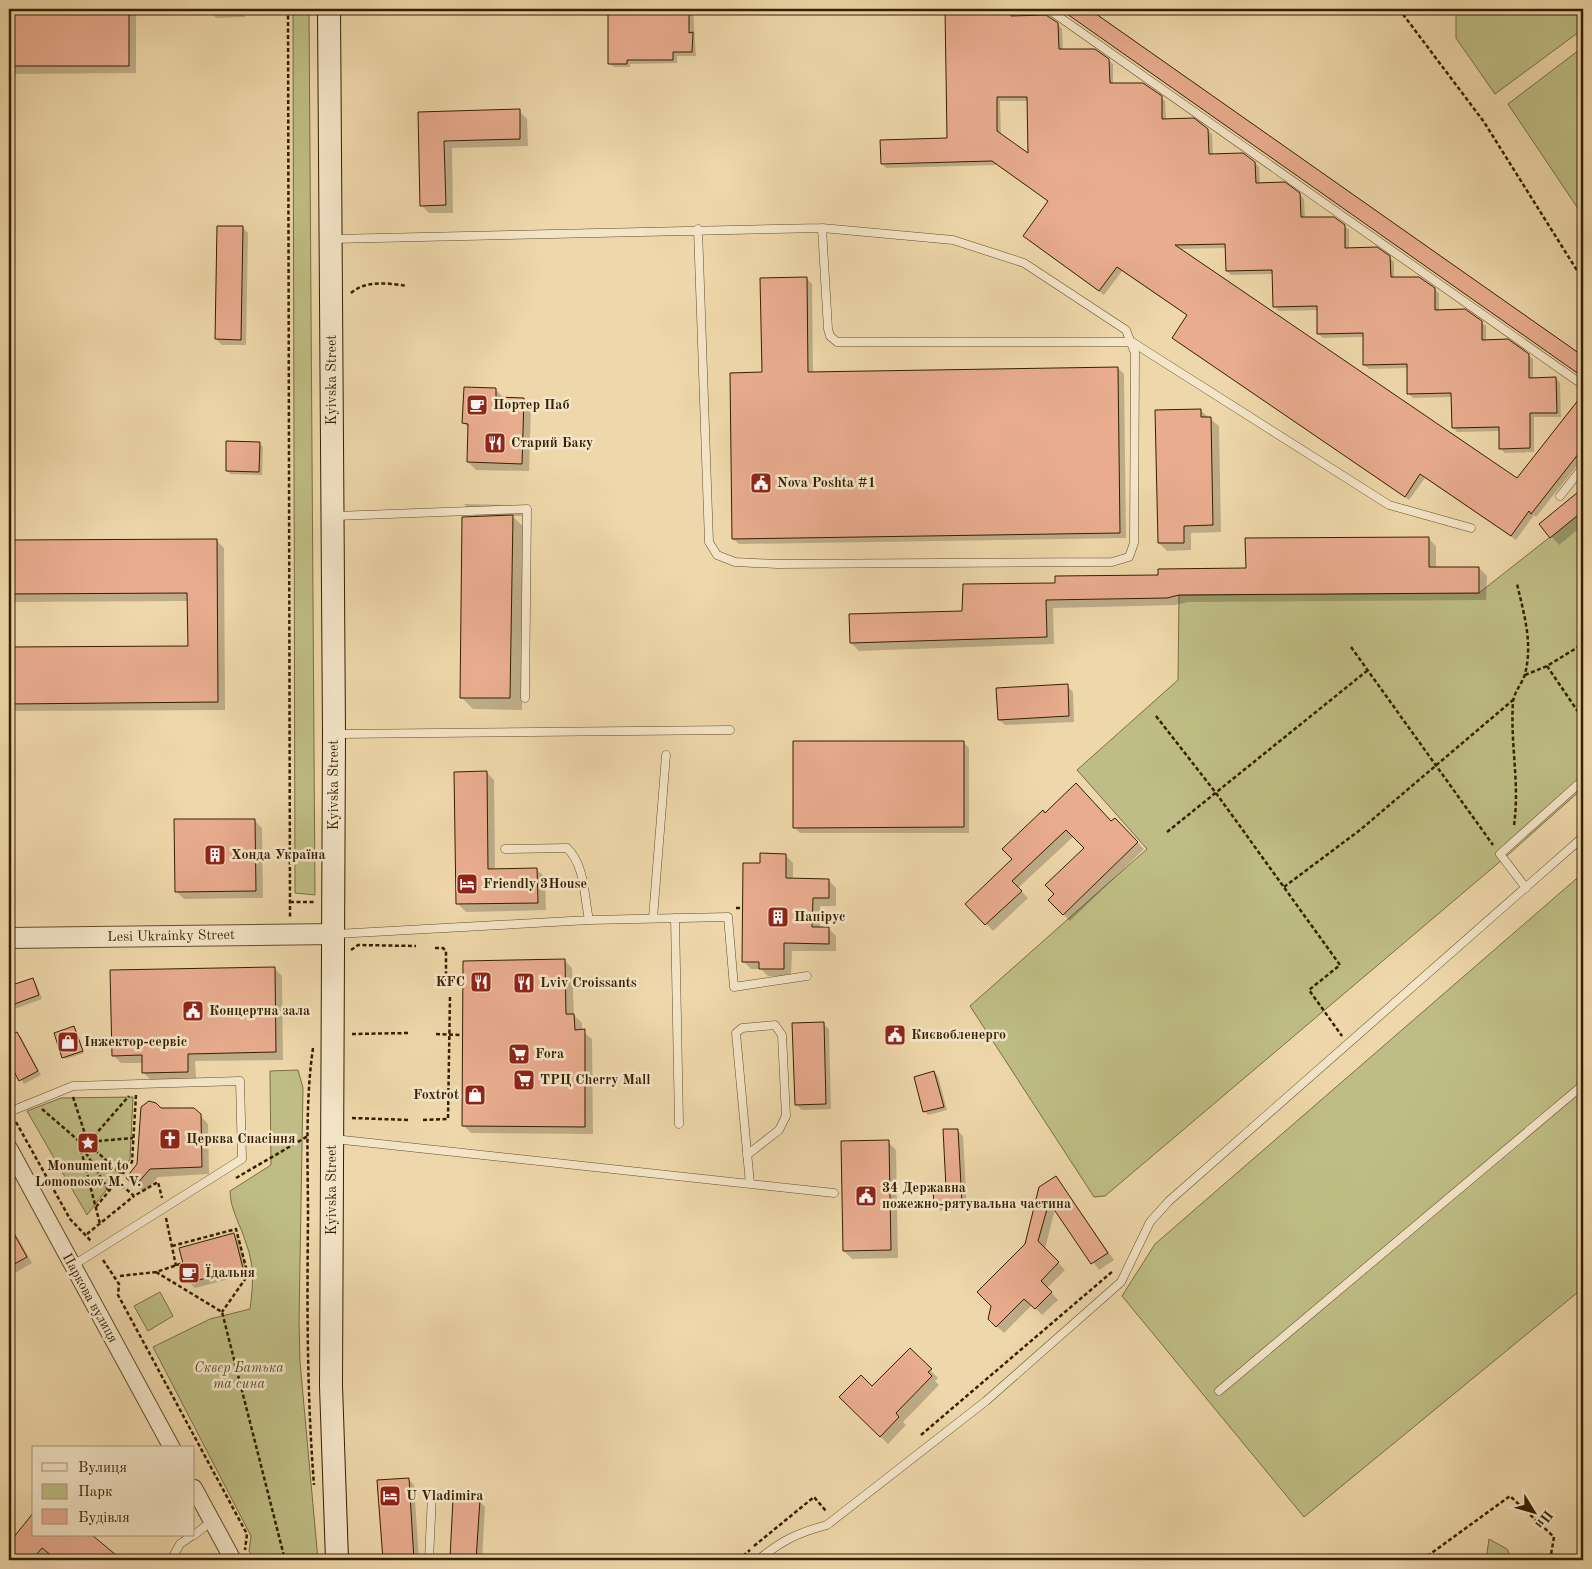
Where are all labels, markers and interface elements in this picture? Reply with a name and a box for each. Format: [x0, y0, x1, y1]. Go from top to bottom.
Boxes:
street label: Kyivska Street [325, 335, 339, 425]
cafe icon: Портер Паб [465, 393, 489, 417]
place label: Портер Паб [493, 398, 570, 412]
restaurant icon: Старий Баку [483, 431, 507, 455]
place label: Старий Баку [511, 436, 593, 450]
public building icon: Nova Poshta #1 [749, 471, 773, 495]
place label: Nova Poshta #1 [777, 476, 876, 490]
street label: Kyivska Street [327, 740, 341, 830]
building icon: Хонда Україна [203, 843, 227, 867]
place label: Хонда Україна [231, 848, 326, 862]
hotel icon: Friendly 3House [455, 872, 479, 896]
place label: Friendly 3House [483, 877, 587, 891]
building icon: Папірус [766, 905, 790, 929]
place label: Папірус [794, 910, 845, 924]
street label: Lesi Ukrainky Street [107, 928, 235, 944]
restaurant icon: KFC [469, 970, 493, 994]
restaurant icon: Lviv Croissants [512, 971, 536, 995]
place label: KFC [436, 975, 465, 989]
place label: Lviv Croissants [540, 976, 637, 990]
public building icon: Концертна зала [181, 999, 205, 1023]
place label: Концертна зала [209, 1004, 310, 1018]
public building icon: Києвобленерго [883, 1023, 907, 1047]
place label: Києвобленерго [911, 1028, 1006, 1042]
shop icon: Інжектор-сервіс [56, 1030, 80, 1054]
place label: Інжектор-сервіс [84, 1035, 187, 1049]
supermarket icon: Fora [507, 1042, 531, 1066]
place label: Fora [535, 1047, 564, 1061]
supermarket icon: ТРЦ Cherry Mall [512, 1068, 536, 1092]
place label: ТРЦ Cherry Mall [540, 1073, 651, 1087]
shop icon: Foxtrot [463, 1083, 487, 1107]
place label: Foxtrot [413, 1088, 459, 1102]
church icon: Церква Спасіння [158, 1127, 182, 1151]
place icon: Monument to Lomonosov M. V. [76, 1131, 100, 1155]
place label: Церква Спасіння [186, 1132, 296, 1146]
street label: Kyivska Street [325, 1145, 339, 1235]
place label: Monument to Lomonosov M. V. [35, 1159, 141, 1189]
place label: 34 Державна пожежно-рятувальна частина [882, 1181, 1071, 1211]
public building icon: 34 Державна пожежно-рятувальна частина [854, 1184, 878, 1208]
street label: Паркова вулиця [60, 1251, 120, 1345]
cafe icon: Їдальня [177, 1261, 201, 1285]
place label: Їдальня [205, 1264, 255, 1280]
park label: Сквер Батька та сина [194, 1361, 284, 1391]
legend [32, 1446, 195, 1536]
text: Вулиця [78, 1461, 127, 1476]
hotel icon: U Vladimira [378, 1484, 402, 1508]
text: Парк [78, 1485, 113, 1500]
north arrow [1510, 1486, 1560, 1536]
place label: U Vladimira [406, 1489, 483, 1503]
text: Пн [1532, 1507, 1555, 1531]
text: Будівля [78, 1511, 130, 1526]

